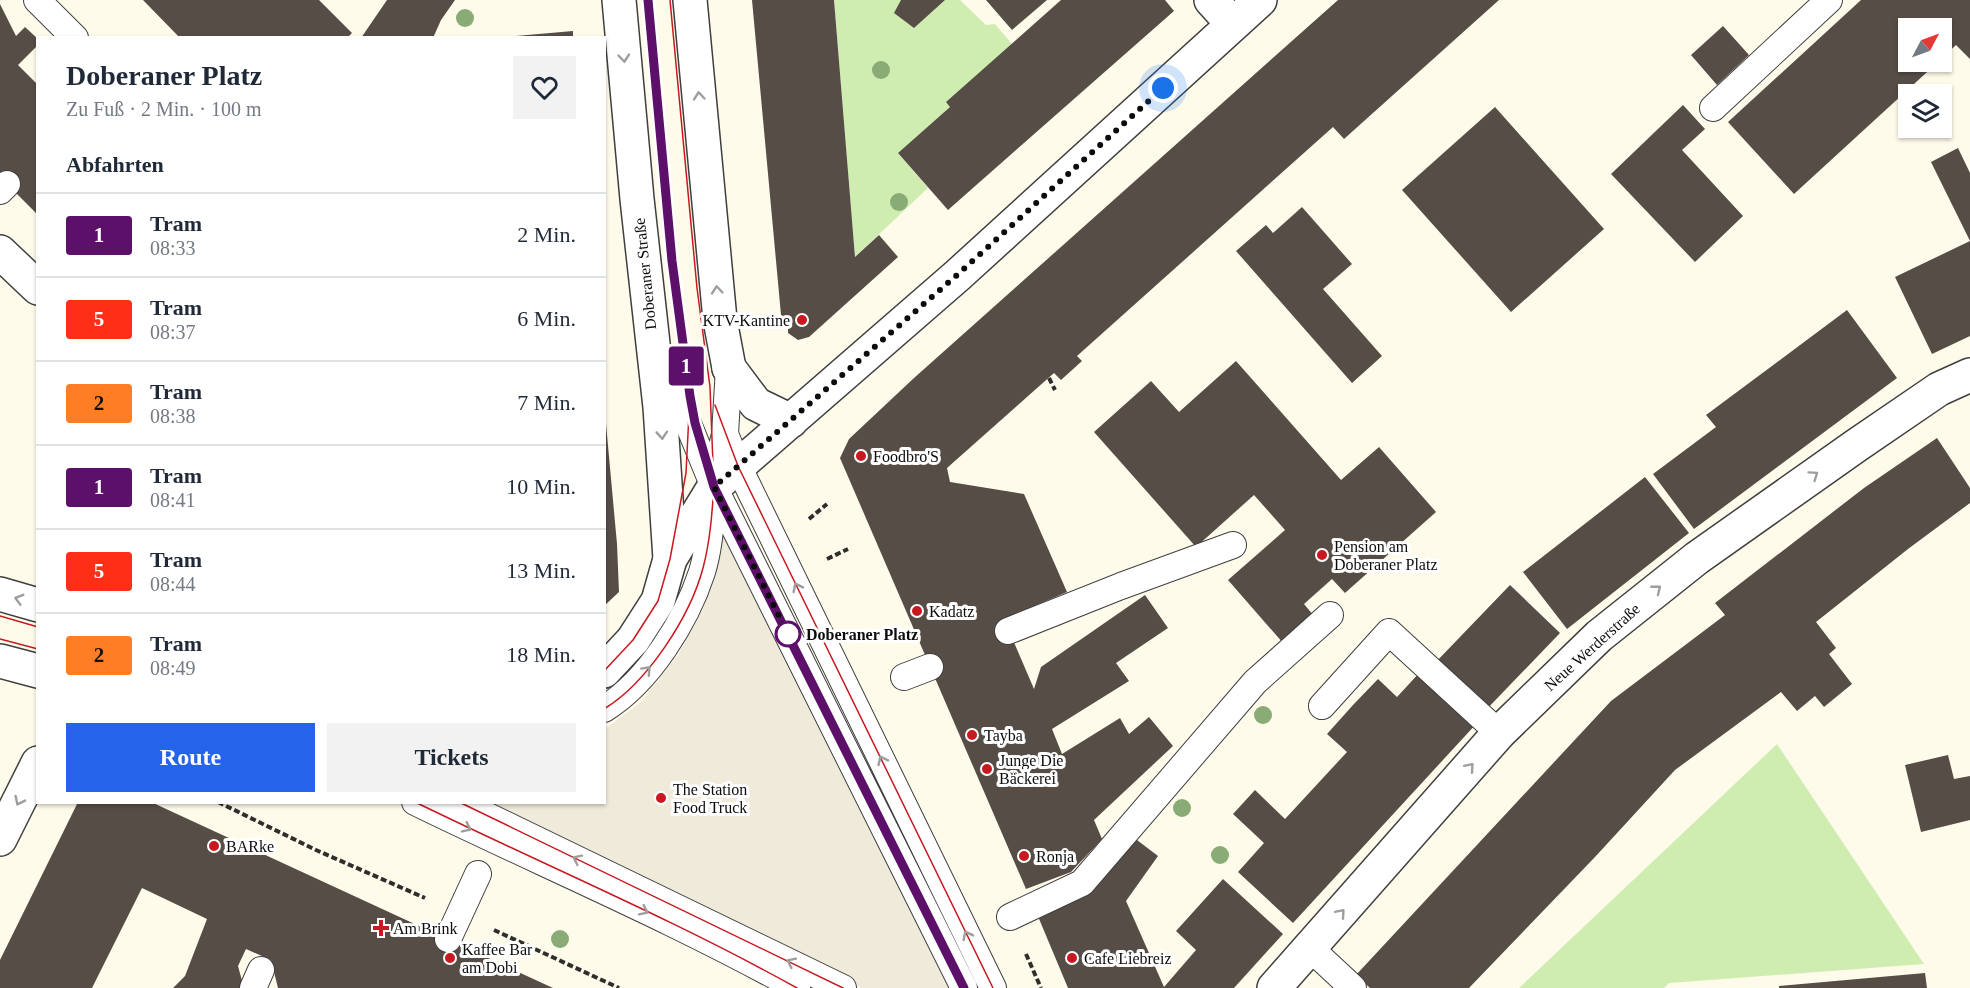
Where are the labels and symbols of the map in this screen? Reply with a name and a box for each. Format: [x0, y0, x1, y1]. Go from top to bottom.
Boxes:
north arrow [1898, 18, 1952, 72]
one-way arrow [617, 54, 630, 63]
your location [1148, 73, 1178, 103]
one-way arrow [693, 91, 706, 100]
street label: Doberaner Straße [631, 217, 659, 331]
one-way arrow [711, 285, 724, 294]
place label: KTV-Kantine [703, 312, 790, 329]
marker: KTV-Kantine [795, 313, 809, 327]
line badge: 1 [666, 346, 706, 386]
one-way arrow [655, 430, 668, 439]
place label: Foodbro'S [873, 448, 939, 465]
marker: Foodbro'S [854, 449, 868, 463]
one-way arrow [1808, 471, 1819, 482]
place label: Pension am Doberaner Platz [1334, 538, 1438, 573]
marker: Pension am Doberaner Platz [1315, 548, 1329, 562]
one-way arrow [792, 582, 804, 593]
one-way arrow [1650, 586, 1661, 597]
one-way arrow [14, 594, 25, 606]
street label: Neue Werderstraße [1541, 600, 1643, 694]
place label: Kadatz [929, 603, 974, 620]
marker: Kadatz [910, 604, 924, 618]
marker: Doberaner Platz [775, 621, 801, 647]
place label: Doberaner Platz [806, 626, 918, 643]
one-way arrow [640, 666, 651, 676]
place label: Tayba [984, 727, 1023, 745]
marker: Tayba [965, 728, 979, 742]
place label: Junge Die Bäckerei [999, 752, 1063, 787]
one-way arrow [877, 756, 889, 767]
marker: Junge Die Bäckerei [980, 762, 994, 776]
one-way arrow [1463, 763, 1474, 774]
place label: The Station Food Truck [673, 781, 747, 816]
marker: The Station Food Truck [654, 791, 668, 805]
one-way arrow [14, 794, 26, 805]
one-way arrow [461, 820, 472, 832]
place label: BARke [226, 838, 274, 855]
marker: BARke [207, 839, 221, 853]
place label: Ronja [1036, 848, 1074, 866]
marker: Ronja [1017, 849, 1031, 863]
one-way arrow [573, 855, 584, 867]
one-way arrow [637, 904, 648, 915]
one-way arrow [1334, 909, 1345, 920]
place label: Am Brink [393, 920, 457, 937]
marker: Am Brink [374, 921, 388, 935]
one-way arrow [963, 931, 975, 942]
place label: Kaffee Bar am Dobi [462, 941, 533, 976]
place label: Cafe Liebreiz [1084, 950, 1172, 967]
marker: Kaffee Bar am Dobi [443, 951, 457, 965]
marker: Cafe Liebreiz [1065, 951, 1079, 965]
one-way arrow [787, 957, 798, 969]

